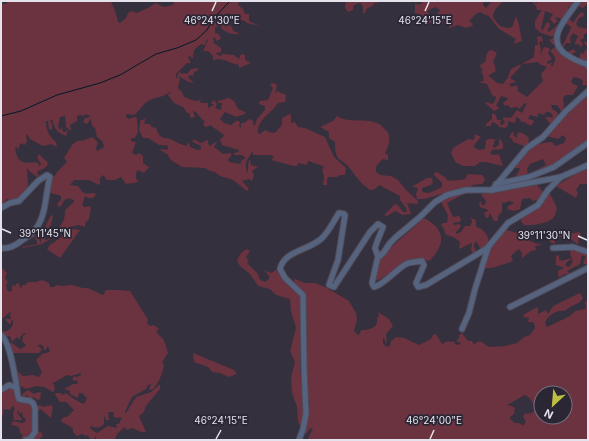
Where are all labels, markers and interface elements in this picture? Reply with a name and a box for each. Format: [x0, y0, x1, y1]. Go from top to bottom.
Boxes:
text: 46°24'30"E [184, 14, 240, 26]
text: 46°24'15"E [398, 14, 452, 26]
text: 39°11'45"N [19, 227, 71, 239]
text: 39°11'30"N [518, 229, 570, 241]
north arrow [533, 385, 573, 425]
text: N [542, 406, 555, 422]
text: 46°24'15"E [194, 414, 248, 426]
text: 46°24'00"E [406, 414, 462, 426]

